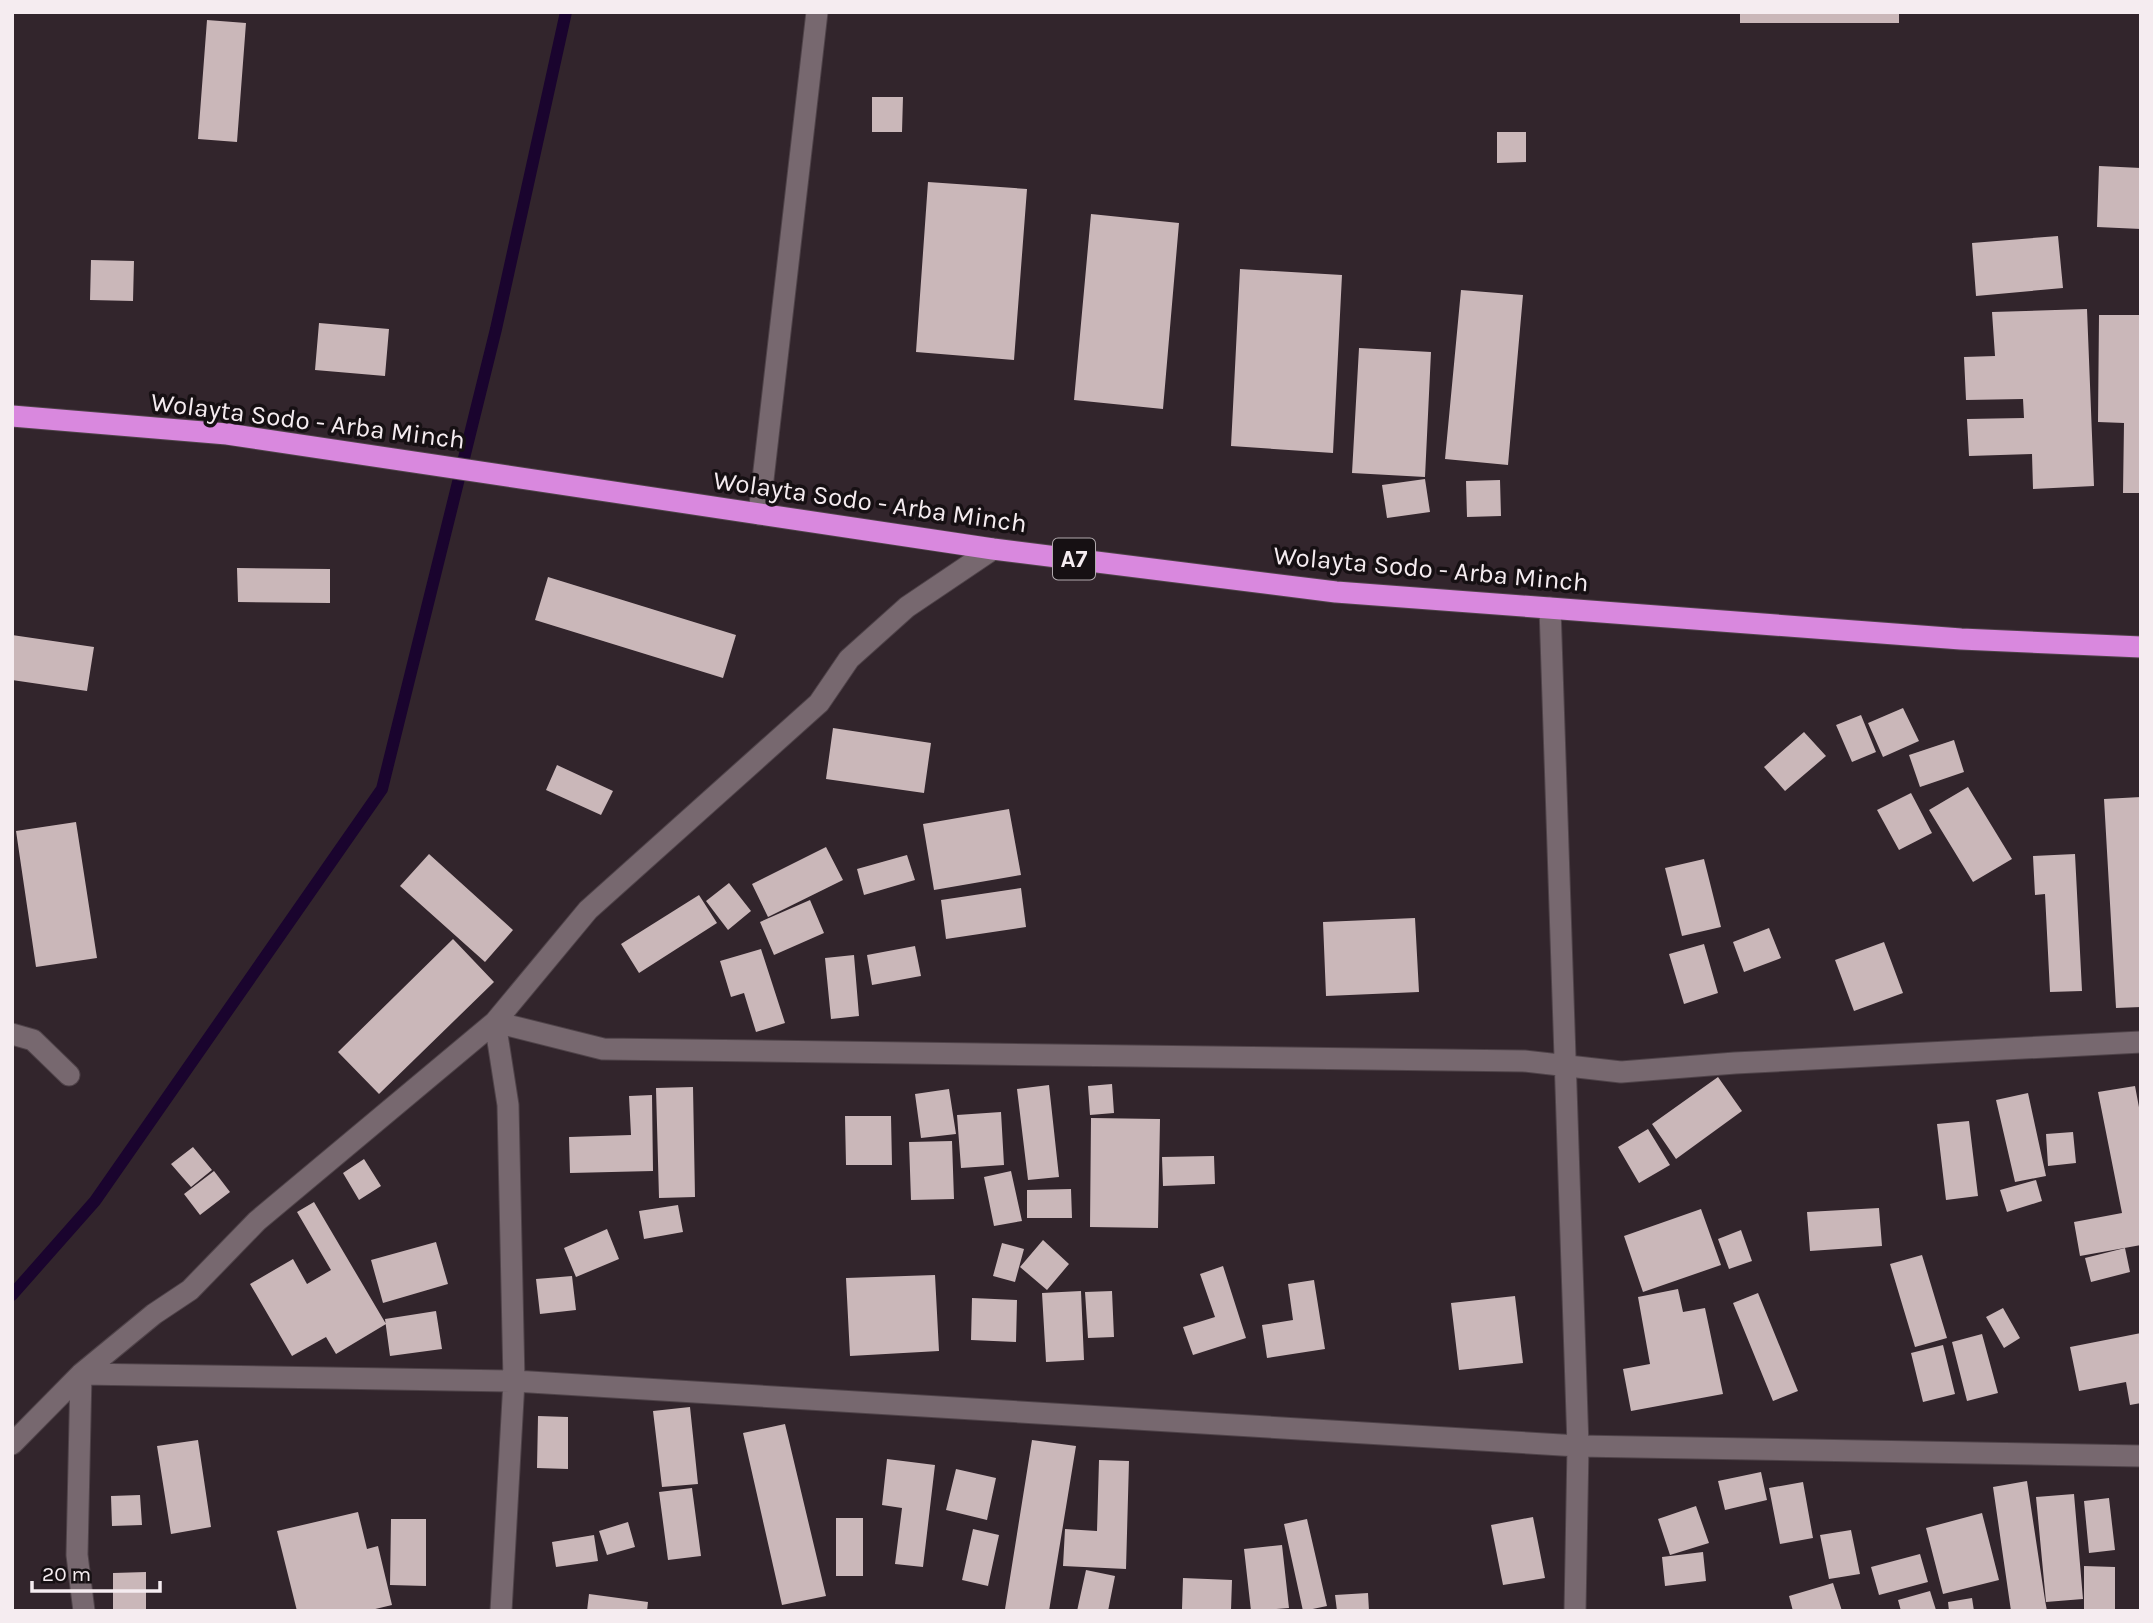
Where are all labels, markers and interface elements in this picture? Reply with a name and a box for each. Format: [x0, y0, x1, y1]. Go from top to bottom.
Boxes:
street label: Wolayta Sodo - Arba Minch [149, 386, 467, 456]
street label: Wolayta Sodo - Arba Minch [711, 465, 1029, 539]
road number: A7 [1053, 538, 1095, 580]
street label: Wolayta Sodo - Arba Minch [1272, 540, 1590, 598]
scale bar [32, 1550, 159, 1594]
text: 20 m [42, 1562, 91, 1586]

